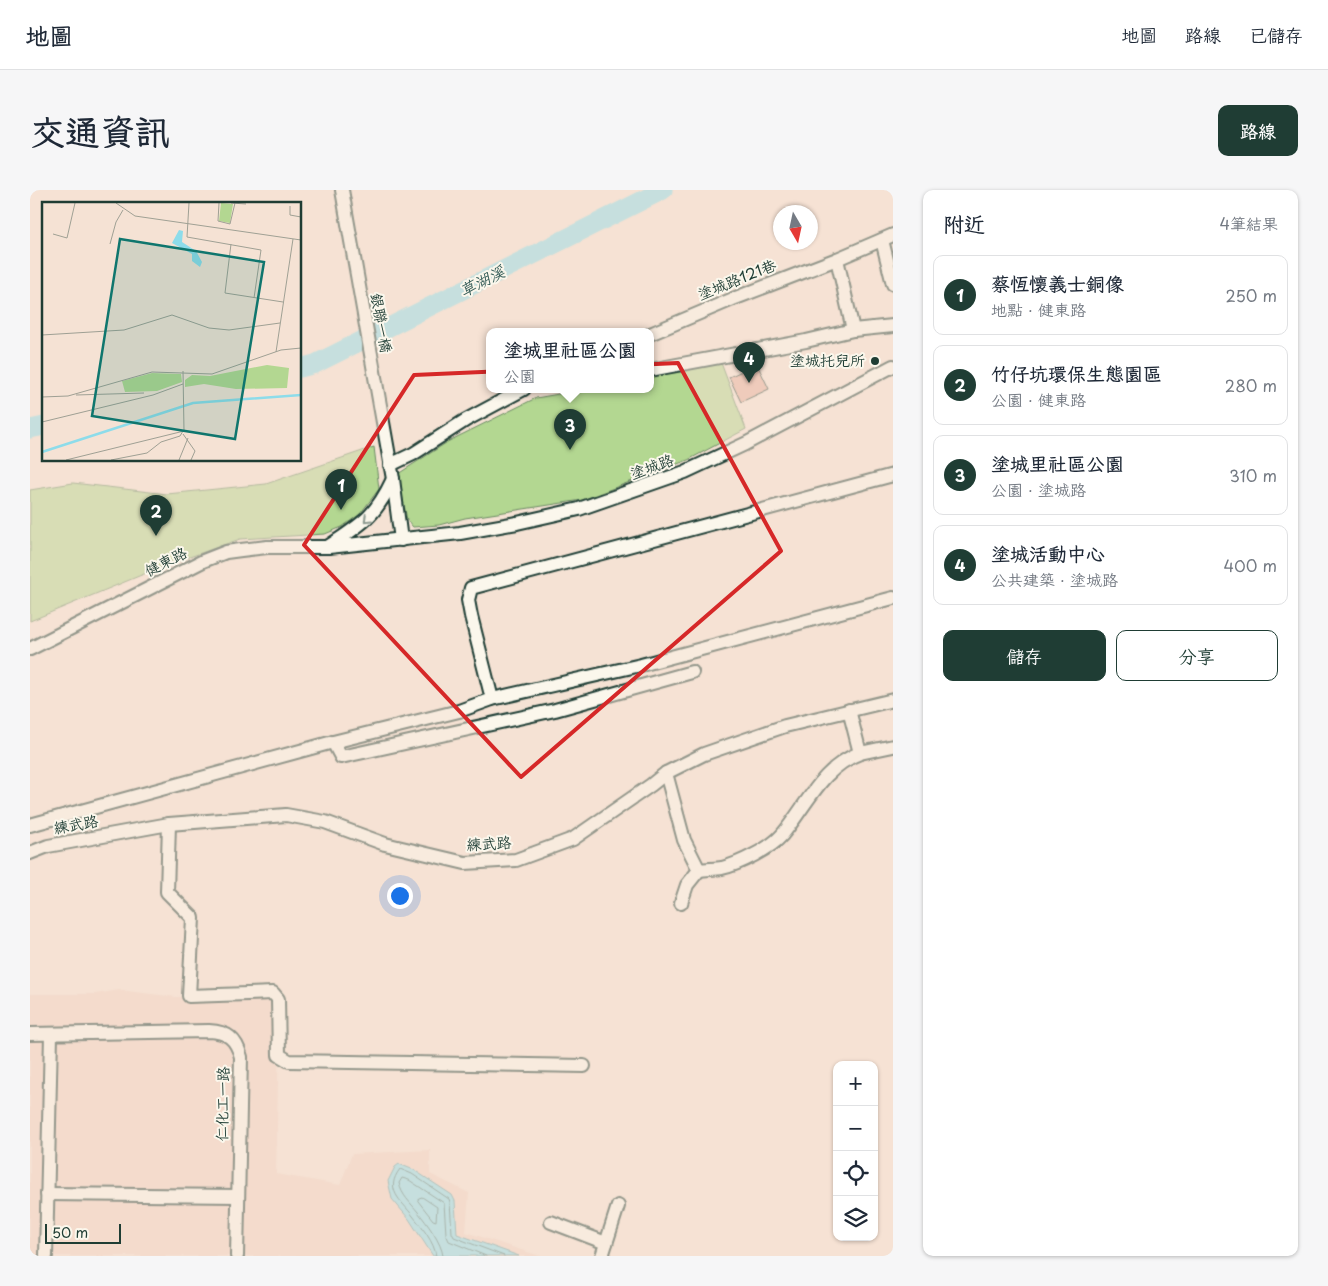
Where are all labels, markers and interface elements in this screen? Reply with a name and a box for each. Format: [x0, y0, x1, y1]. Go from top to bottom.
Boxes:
text: 地圖 [25, 17, 73, 53]
text: 地圖 [1121, 21, 1157, 48]
text: 路線 [1185, 21, 1221, 48]
text: 已儲存 [1249, 21, 1303, 48]
text: 交通資訊 [30, 104, 170, 157]
button: 路線 [1218, 105, 1298, 156]
inset map [42, 202, 301, 461]
north arrow [773, 205, 818, 250]
text: 附近 [943, 207, 985, 239]
text: 4筆結果 [1219, 211, 1278, 235]
street label: 塗城路121巷 [694, 252, 779, 305]
water label: 草湖溪 [455, 258, 509, 302]
text: 蔡恆懷義士銅像 [991, 269, 1124, 297]
text: 1 [956, 283, 964, 307]
text: 250 m [1226, 283, 1277, 307]
street label: 銀聯一橋 [366, 291, 399, 354]
text: 地點 · 健東路 [991, 297, 1086, 321]
popup [486, 328, 654, 393]
text: 塗城里社區公園 [503, 335, 637, 363]
pin: 4 [733, 342, 765, 383]
place label: 塗城托兒所 [790, 348, 865, 371]
marker: 塗城托兒所 [869, 355, 881, 367]
text: 竹仔坑環保生態園區 [991, 359, 1162, 387]
text: 公園 [503, 363, 536, 387]
text: 2 [954, 373, 966, 397]
text: 280 m [1225, 373, 1277, 397]
text: 公園 · 健東路 [991, 387, 1086, 411]
pin: 3 [554, 409, 586, 450]
street label: 塗城路 [626, 447, 677, 484]
text: 塗城里社區公園 [991, 449, 1124, 477]
text: 3 [955, 463, 965, 487]
text: 310 m [1229, 463, 1277, 487]
pin: 1 [325, 469, 357, 510]
text: 公園 · 塗城路 [991, 477, 1086, 501]
pin: 2 [140, 495, 172, 536]
one-way arrow [364, 513, 373, 522]
text: 塗城活動中心 [991, 539, 1105, 567]
street label: 健東路 [140, 540, 191, 581]
text: 4 [955, 553, 965, 577]
text: 400 m [1224, 553, 1277, 577]
text: 公共建築 · 塗城路 [991, 567, 1118, 591]
button: 儲存 [943, 630, 1106, 681]
button: 分享 [1116, 630, 1278, 681]
street label: 練武路 [52, 808, 100, 839]
street label: 練武路 [466, 830, 512, 855]
your location [387, 883, 413, 909]
map controls [833, 1061, 878, 1241]
button: + [833, 1061, 878, 1106]
street label: 仁化工一路 [209, 1066, 234, 1142]
button: − [833, 1106, 878, 1151]
button: locate [833, 1151, 878, 1196]
button: layers [833, 1196, 878, 1241]
scale bar [45, 1221, 121, 1244]
text: 50 m [52, 1222, 88, 1243]

